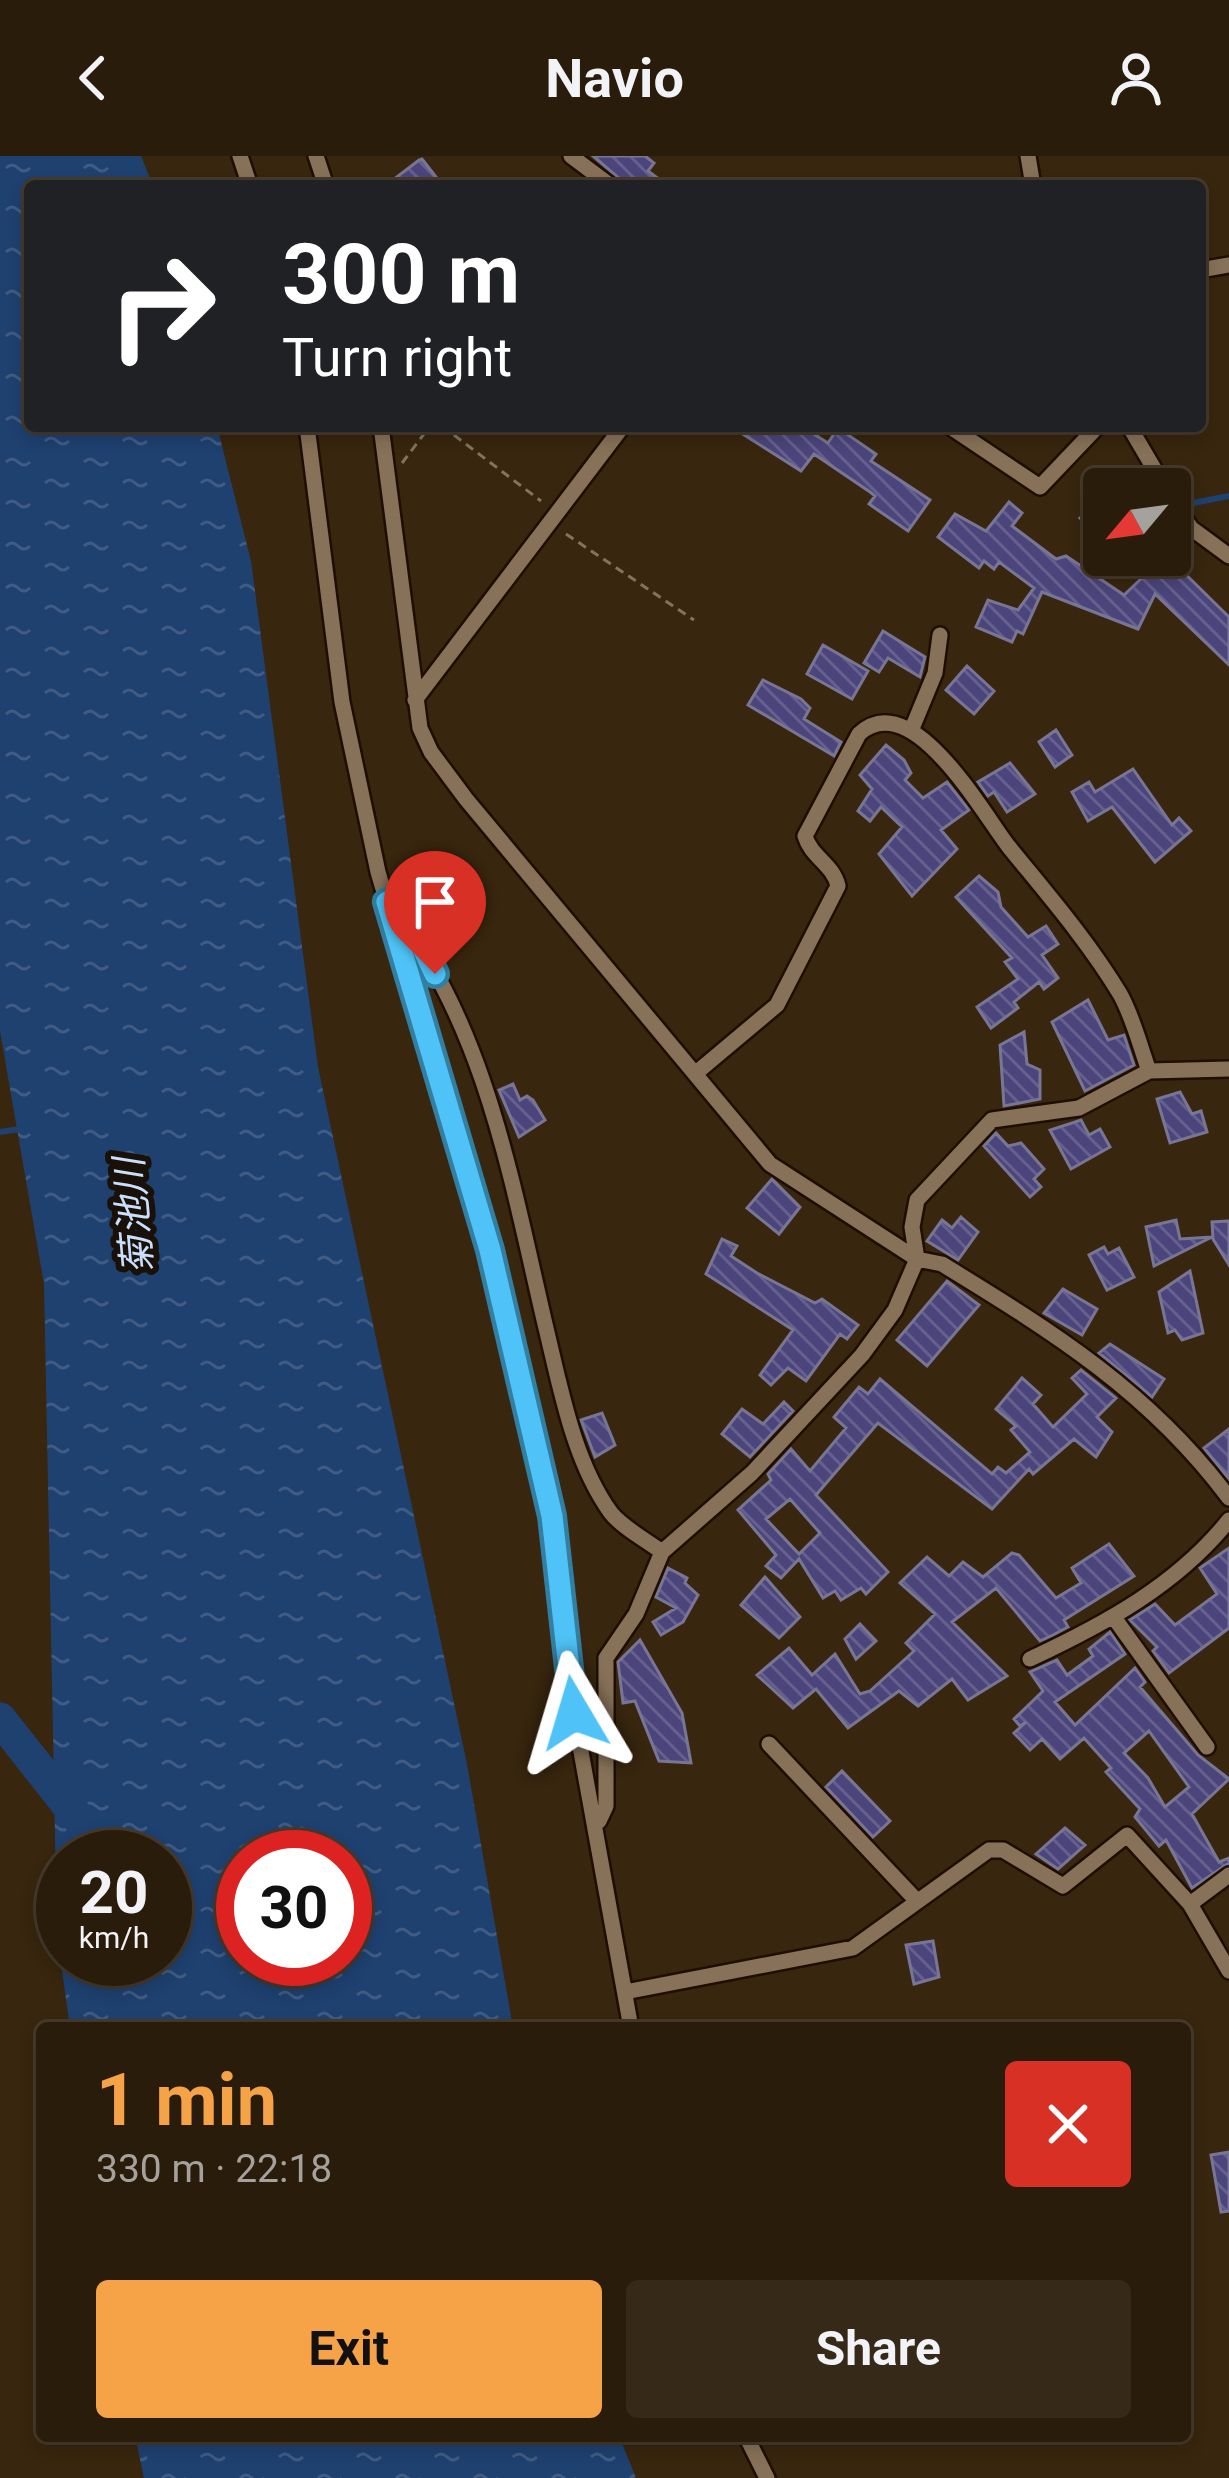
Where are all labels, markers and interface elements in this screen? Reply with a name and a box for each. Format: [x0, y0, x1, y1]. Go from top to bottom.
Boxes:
icon: back [60, 45, 126, 111]
icon: person [1103, 45, 1169, 111]
text: Navio [545, 47, 684, 110]
text: 300 m [282, 225, 520, 324]
icon: right [84, 228, 240, 384]
text: Turn right [282, 326, 512, 389]
north arrow [1083, 468, 1191, 576]
map controls [1083, 468, 1191, 576]
pin [384, 851, 486, 974]
icon: arrive [402, 869, 468, 935]
water label: 菊池川 [106, 1152, 162, 1276]
position arrow [511, 1650, 637, 1776]
speed limit sign: 30 [216, 1830, 372, 1986]
text: 20 [80, 1857, 148, 1928]
text: km/h [79, 1920, 149, 1955]
text: 1 min [96, 2058, 277, 2143]
button: close [1005, 2061, 1131, 2187]
text: 330 m · 22:18 [96, 2146, 332, 2192]
button: Exit [96, 2280, 602, 2418]
button: Share [626, 2280, 1131, 2418]

